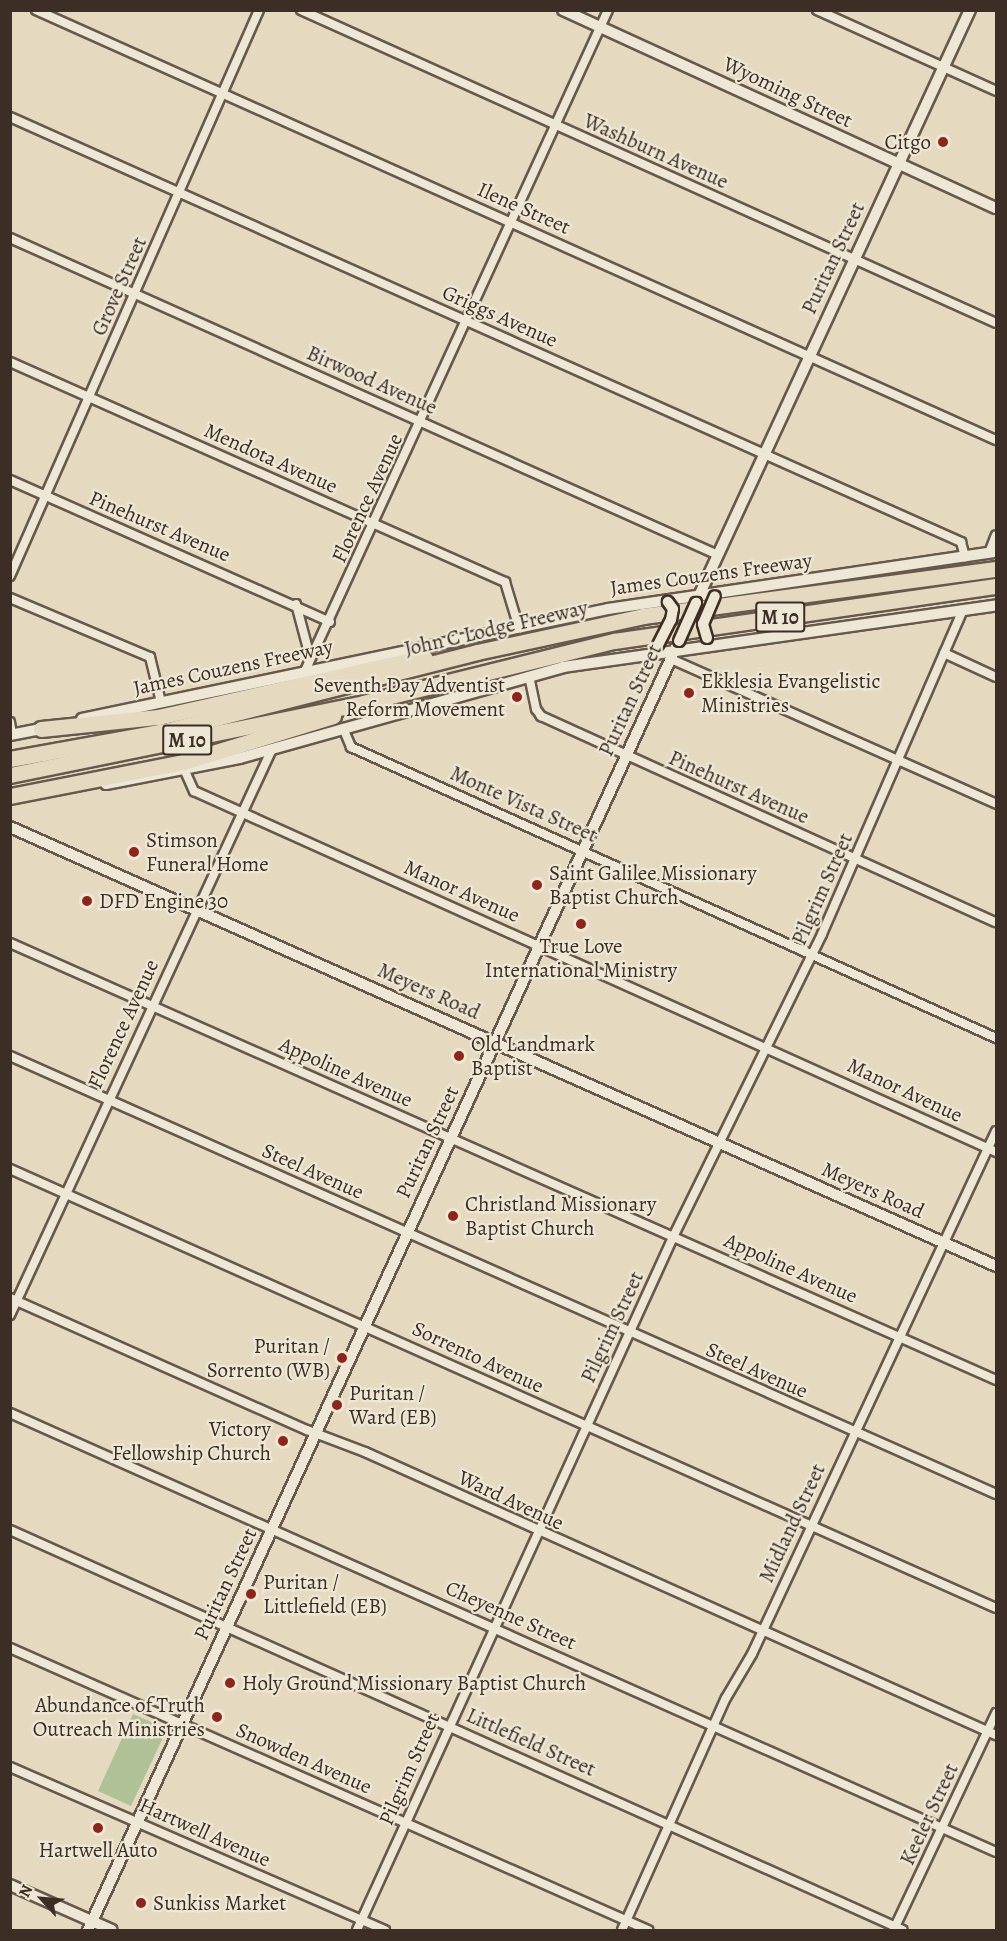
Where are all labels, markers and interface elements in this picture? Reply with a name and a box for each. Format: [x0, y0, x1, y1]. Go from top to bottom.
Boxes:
street label: Wyoming Street [719, 51, 857, 133]
street label: Washburn Avenue [580, 108, 732, 194]
place label: Citgo [884, 129, 931, 155]
marker: Citgo [936, 135, 950, 149]
street label: Ilene Street [474, 176, 574, 240]
street label: Puritan Street [796, 198, 870, 318]
street label: Grove Street [86, 233, 152, 339]
street label: Griggs Avenue [438, 279, 562, 353]
street label: Birwood Avenue [303, 340, 441, 420]
street label: Mendota Avenue [200, 417, 342, 499]
street label: Florence Avenue [326, 429, 408, 567]
street label: Pinehurst Avenue [86, 485, 234, 567]
street label: James Couzens Freeway [609, 547, 813, 601]
street label: John C Lodge Freeway [402, 595, 590, 661]
road number: M 10 [754, 600, 806, 634]
street label: James Couzens Freeway [131, 634, 335, 700]
street label: Puritan Street [593, 640, 667, 760]
place label: Ekklesia Evangelistic Ministries [701, 668, 880, 718]
place label: Seventh Day Adventist Reform Movement [314, 672, 505, 722]
marker: Ekklesia Evangelistic Ministries [682, 686, 696, 700]
marker: Seventh Day Adventist Reform Movement [510, 690, 524, 704]
road number: M 10 [162, 723, 213, 757]
street label: Pinehurst Avenue [665, 745, 813, 829]
street label: Monte Vista Street [446, 760, 602, 848]
place label: Stimson Funeral Home [146, 827, 269, 877]
street label: Pilgrim Street [786, 829, 858, 949]
marker: Stimson Funeral Home [127, 845, 141, 859]
street label: Manor Avenue [400, 854, 524, 928]
place label: Saint Galilee Missionary Baptist Church [549, 860, 757, 910]
marker: Saint Galilee Missionary Baptist Church [530, 878, 544, 892]
place label: DFD Engine 30 [99, 888, 228, 914]
marker: DFD Engine 30 [80, 894, 94, 908]
marker: True Love International Ministry [574, 917, 588, 931]
place label: True Love International Ministry [485, 933, 677, 983]
street label: Florence Avenue [82, 955, 164, 1093]
street label: Meyers Road [374, 957, 484, 1025]
street label: Appoline Avenue [275, 1031, 417, 1113]
place label: Old Landmark Baptist [471, 1031, 595, 1081]
marker: Old Landmark Baptist [452, 1049, 466, 1063]
street label: Manor Avenue [843, 1052, 967, 1128]
street label: Puritan Street [390, 1082, 464, 1202]
street label: Steel Avenue [258, 1137, 368, 1205]
street label: Meyers Road [818, 1156, 928, 1224]
place label: Christland Missionary Baptist Church [465, 1191, 656, 1241]
marker: Christland Missionary Baptist Church [446, 1209, 460, 1223]
street label: Appoline Avenue [720, 1227, 862, 1309]
street label: Pilgrim Street [575, 1267, 649, 1387]
street label: Sorrento Avenue [408, 1316, 548, 1398]
place label: Puritan / Sorrento (WB) [207, 1333, 330, 1383]
street label: Steel Avenue [702, 1336, 812, 1404]
marker: Puritan / Sorrento (WB) [335, 1351, 349, 1365]
place label: Puritan / Ward (EB) [349, 1380, 436, 1430]
marker: Puritan / Ward (EB) [330, 1398, 344, 1412]
place label: Victory Fellowship Church [112, 1416, 271, 1466]
marker: Victory Fellowship Church [276, 1434, 290, 1448]
street label: Midland Street [753, 1460, 831, 1586]
street label: Ward Avenue [454, 1465, 568, 1535]
street label: Puritan Street [188, 1524, 262, 1644]
place label: Puritan / Littlefield (EB) [263, 1569, 387, 1619]
street label: Cheyenne Street [442, 1575, 580, 1655]
marker: Puritan / Littlefield (EB) [244, 1587, 258, 1601]
place label: Holy Ground Missionary Baptist Church [242, 1670, 586, 1696]
marker: Holy Ground Missionary Baptist Church [223, 1676, 237, 1690]
place label: Abundance of Truth Outreach Ministries [33, 1692, 205, 1742]
street label: Littlefield Street [462, 1702, 600, 1782]
street label: Pilgrim Street [373, 1709, 445, 1829]
marker: Abundance of Truth Outreach Ministries [210, 1710, 224, 1724]
street label: Snowden Avenue [232, 1717, 376, 1799]
street label: Keeler Street [894, 1759, 964, 1869]
street label: Hartwell Avenue [135, 1792, 275, 1872]
marker: Hartwell Auto [91, 1821, 105, 1835]
place label: Hartwell Auto [38, 1837, 158, 1863]
north arrow [12, 1869, 72, 1929]
text: N [13, 1881, 38, 1901]
place label: Sunkiss Market [153, 1890, 286, 1916]
marker: Sunkiss Market [134, 1896, 148, 1910]

